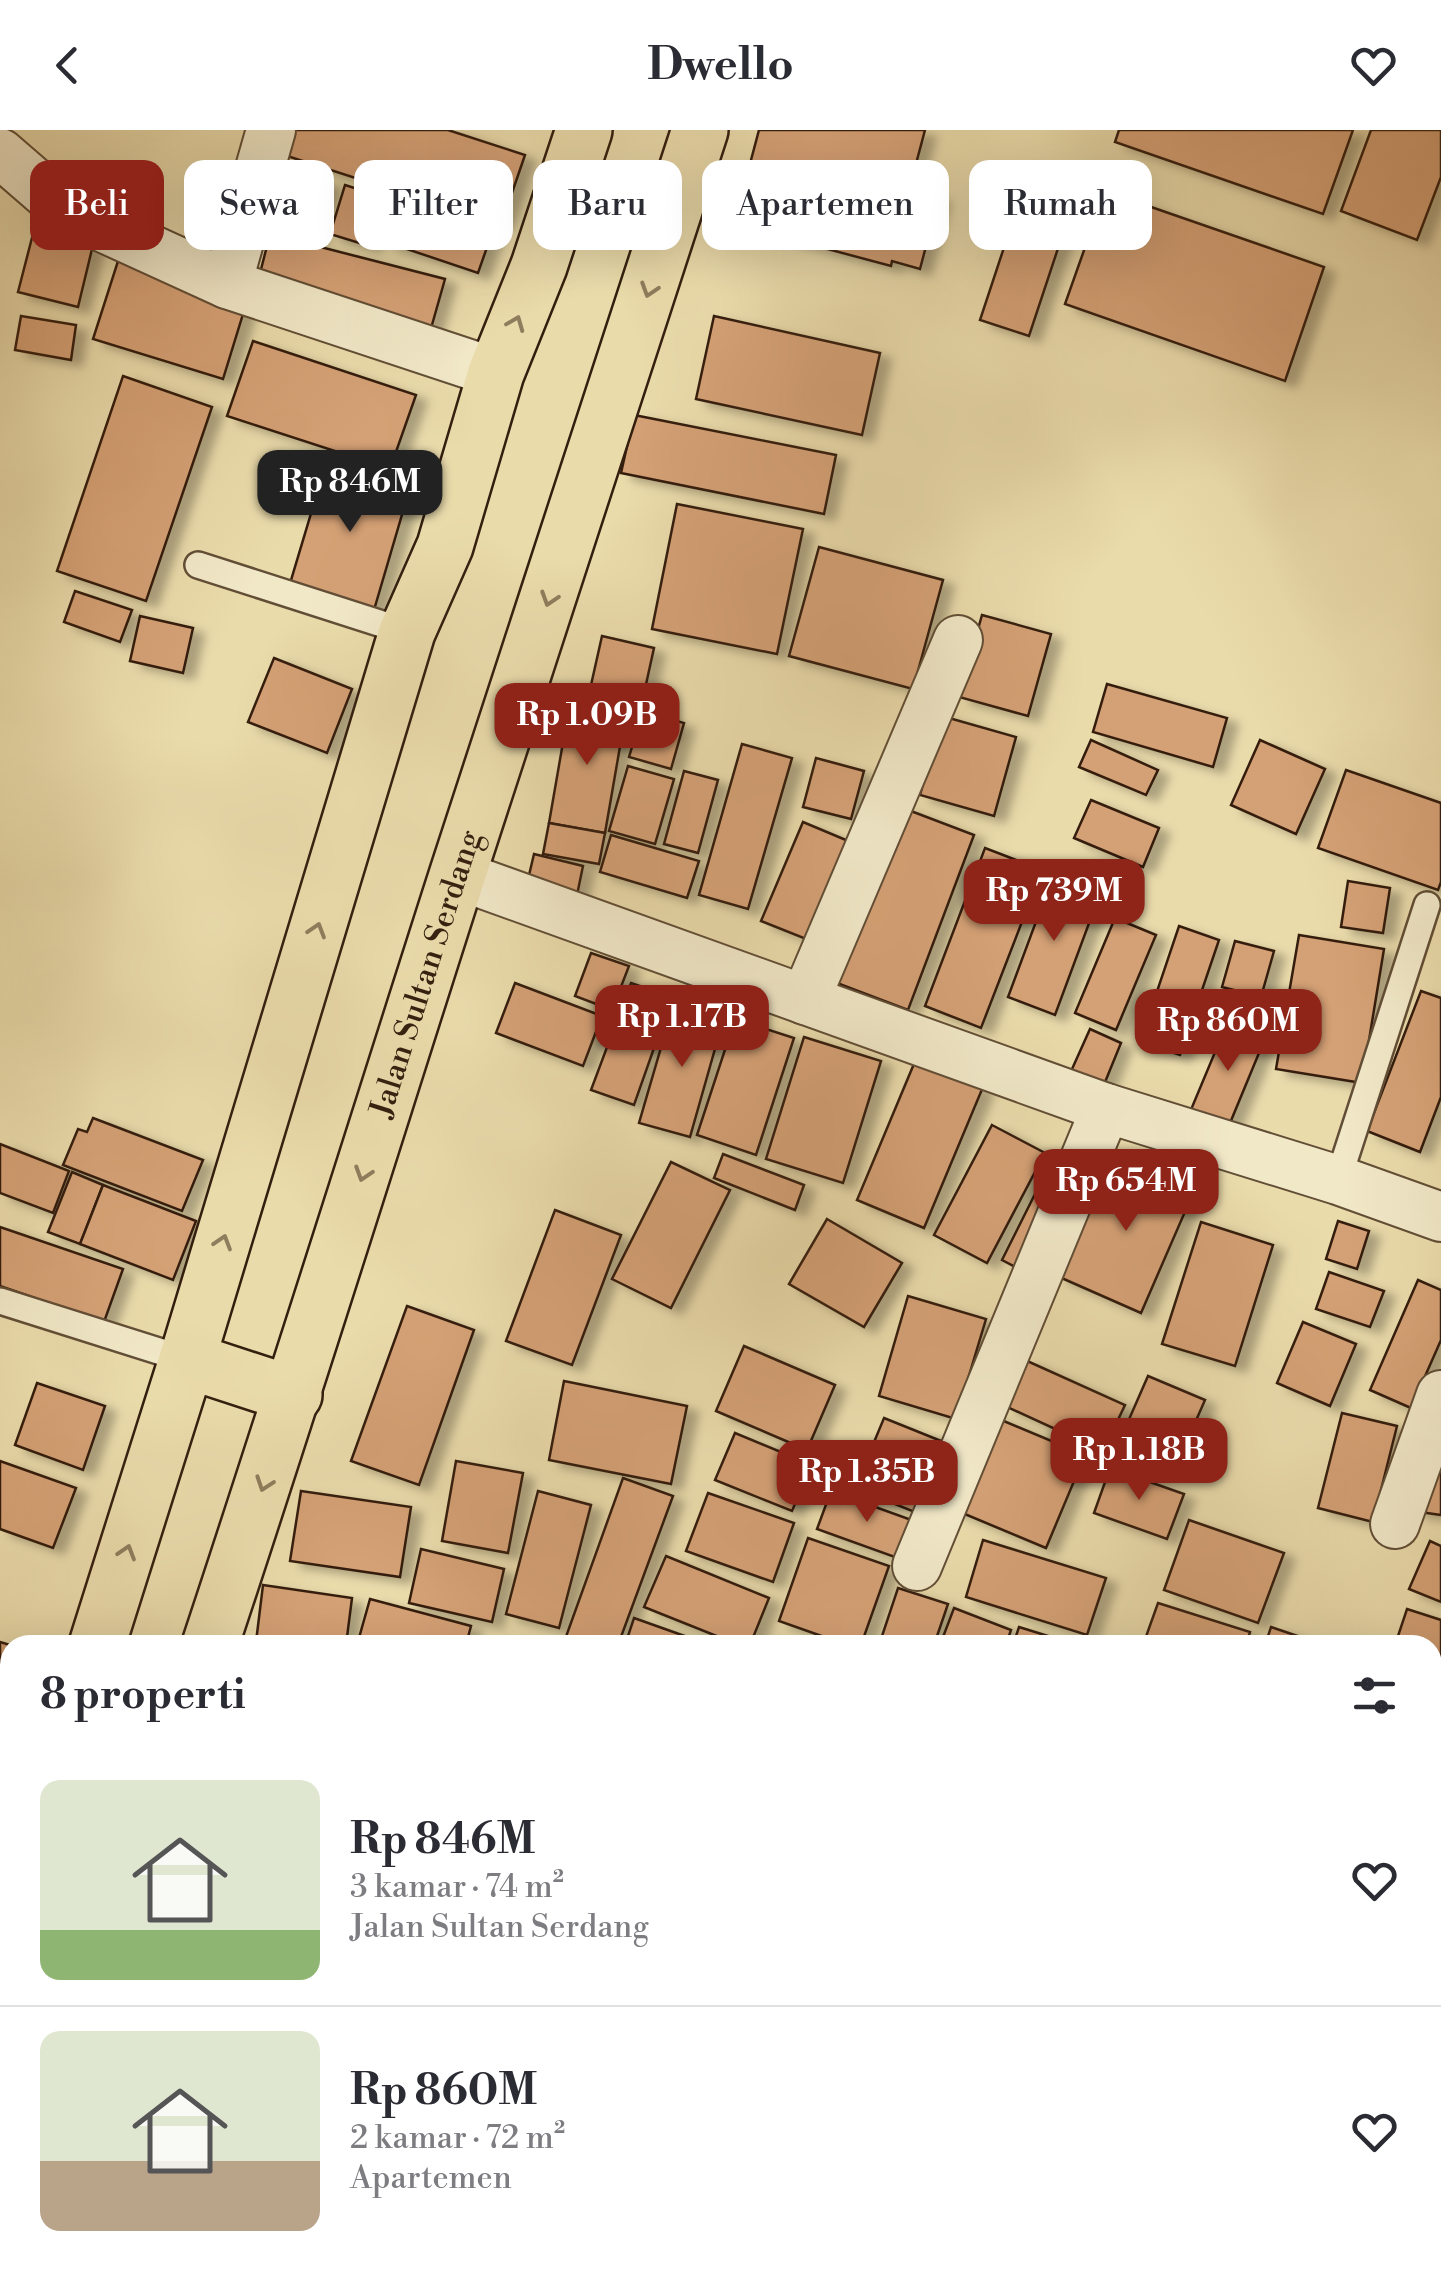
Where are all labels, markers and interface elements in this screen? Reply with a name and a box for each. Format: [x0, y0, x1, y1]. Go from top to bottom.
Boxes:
text: Dwello [647, 37, 794, 94]
icon: back [40, 38, 95, 93]
icon: heart [1346, 38, 1401, 93]
chip: Beli [30, 160, 164, 250]
chip: Sewa [184, 160, 334, 250]
chip: Filter [354, 160, 513, 250]
chip: Baru [533, 160, 682, 250]
chip: Apartemen [702, 160, 949, 250]
chip: Rumah [969, 160, 1152, 250]
one-way arrow [641, 280, 661, 297]
one-way arrow [504, 315, 524, 333]
pin: Rp 846M [258, 450, 442, 535]
text: Rp 846M [279, 462, 421, 502]
one-way arrow [541, 589, 561, 606]
pin: Rp 1.09B [484, 683, 690, 768]
text: Rp 1.09B [517, 695, 657, 735]
street label: Jalan Sultan Serdang [361, 825, 491, 1123]
pin: Rp 739M [962, 859, 1146, 944]
text: Rp 739M [986, 871, 1122, 911]
one-way arrow [305, 923, 326, 940]
pin: Rp 1.17B [579, 985, 785, 1070]
pin: Rp 860M [1136, 989, 1320, 1074]
text: Rp 1.17B [617, 997, 747, 1037]
text: Rp 860M [1157, 1001, 1299, 1041]
pin: Rp 654M [1034, 1149, 1218, 1234]
text: Rp 654M [1056, 1161, 1196, 1201]
one-way arrow [354, 1165, 375, 1182]
one-way arrow [211, 1234, 232, 1251]
pin: Rp 1.18B [1036, 1418, 1242, 1503]
text: Rp 1.18B [1072, 1430, 1206, 1470]
pin: Rp 1.35B [764, 1440, 970, 1525]
text: Rp 1.35B [799, 1452, 935, 1492]
one-way arrow [255, 1474, 275, 1491]
one-way arrow [115, 1544, 135, 1561]
icon: filters [1347, 1668, 1402, 1723]
text: 8 properti [40, 1669, 246, 1722]
text: Rp 846M [350, 1814, 535, 1867]
icon: home [120, 1820, 240, 1940]
icon: heart [1347, 1853, 1402, 1908]
text: 3 kamar · 74 m² [350, 1867, 564, 1907]
text: Jalan Sultan Serdang [350, 1907, 649, 1947]
text: Rp 860M [350, 2065, 537, 2118]
icon: home [120, 2071, 240, 2191]
icon: heart [1347, 2104, 1402, 2159]
text: 2 kamar · 72 m² [350, 2118, 565, 2158]
text: Apartemen [350, 2158, 512, 2198]

